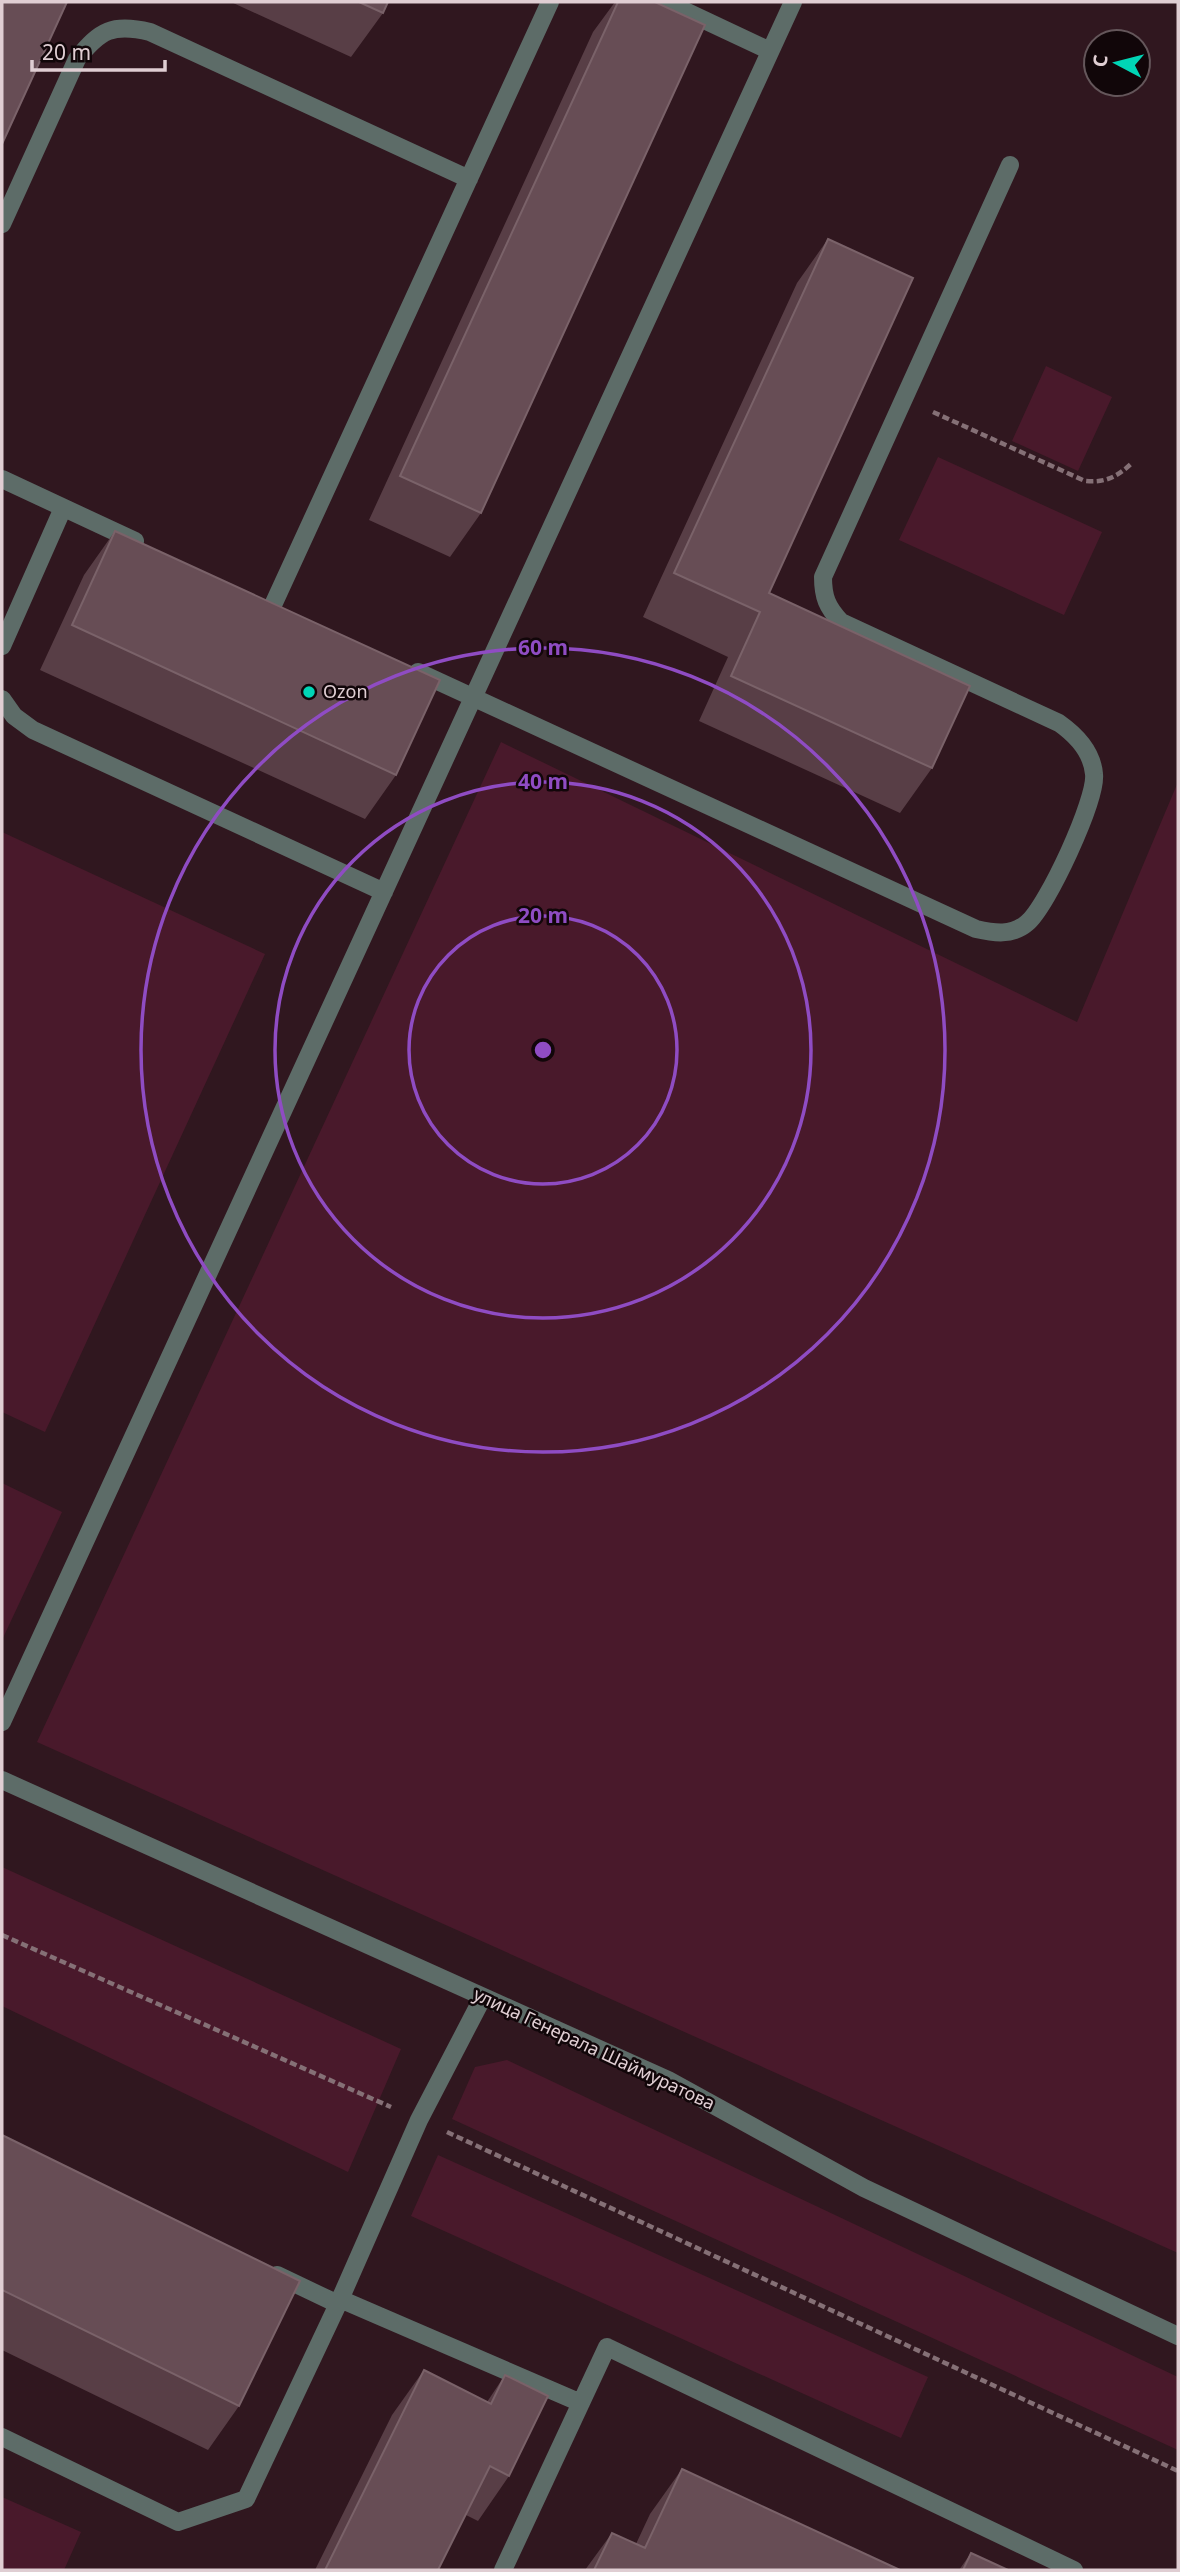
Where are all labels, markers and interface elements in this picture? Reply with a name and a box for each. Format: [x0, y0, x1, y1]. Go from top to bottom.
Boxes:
scale bar [32, 28, 164, 72]
north arrow [1082, 28, 1152, 98]
text: 20 m [42, 38, 91, 66]
text: С [1086, 53, 1114, 69]
text: 60 m [518, 633, 568, 661]
place label: Ozon [323, 679, 368, 703]
marker: Ozon [301, 684, 317, 700]
text: 40 m [518, 767, 568, 795]
text: 20 m [518, 901, 568, 929]
centre of rings [531, 1038, 555, 1062]
street label: улица Генерала Шаймуратова [470, 1981, 719, 2115]

